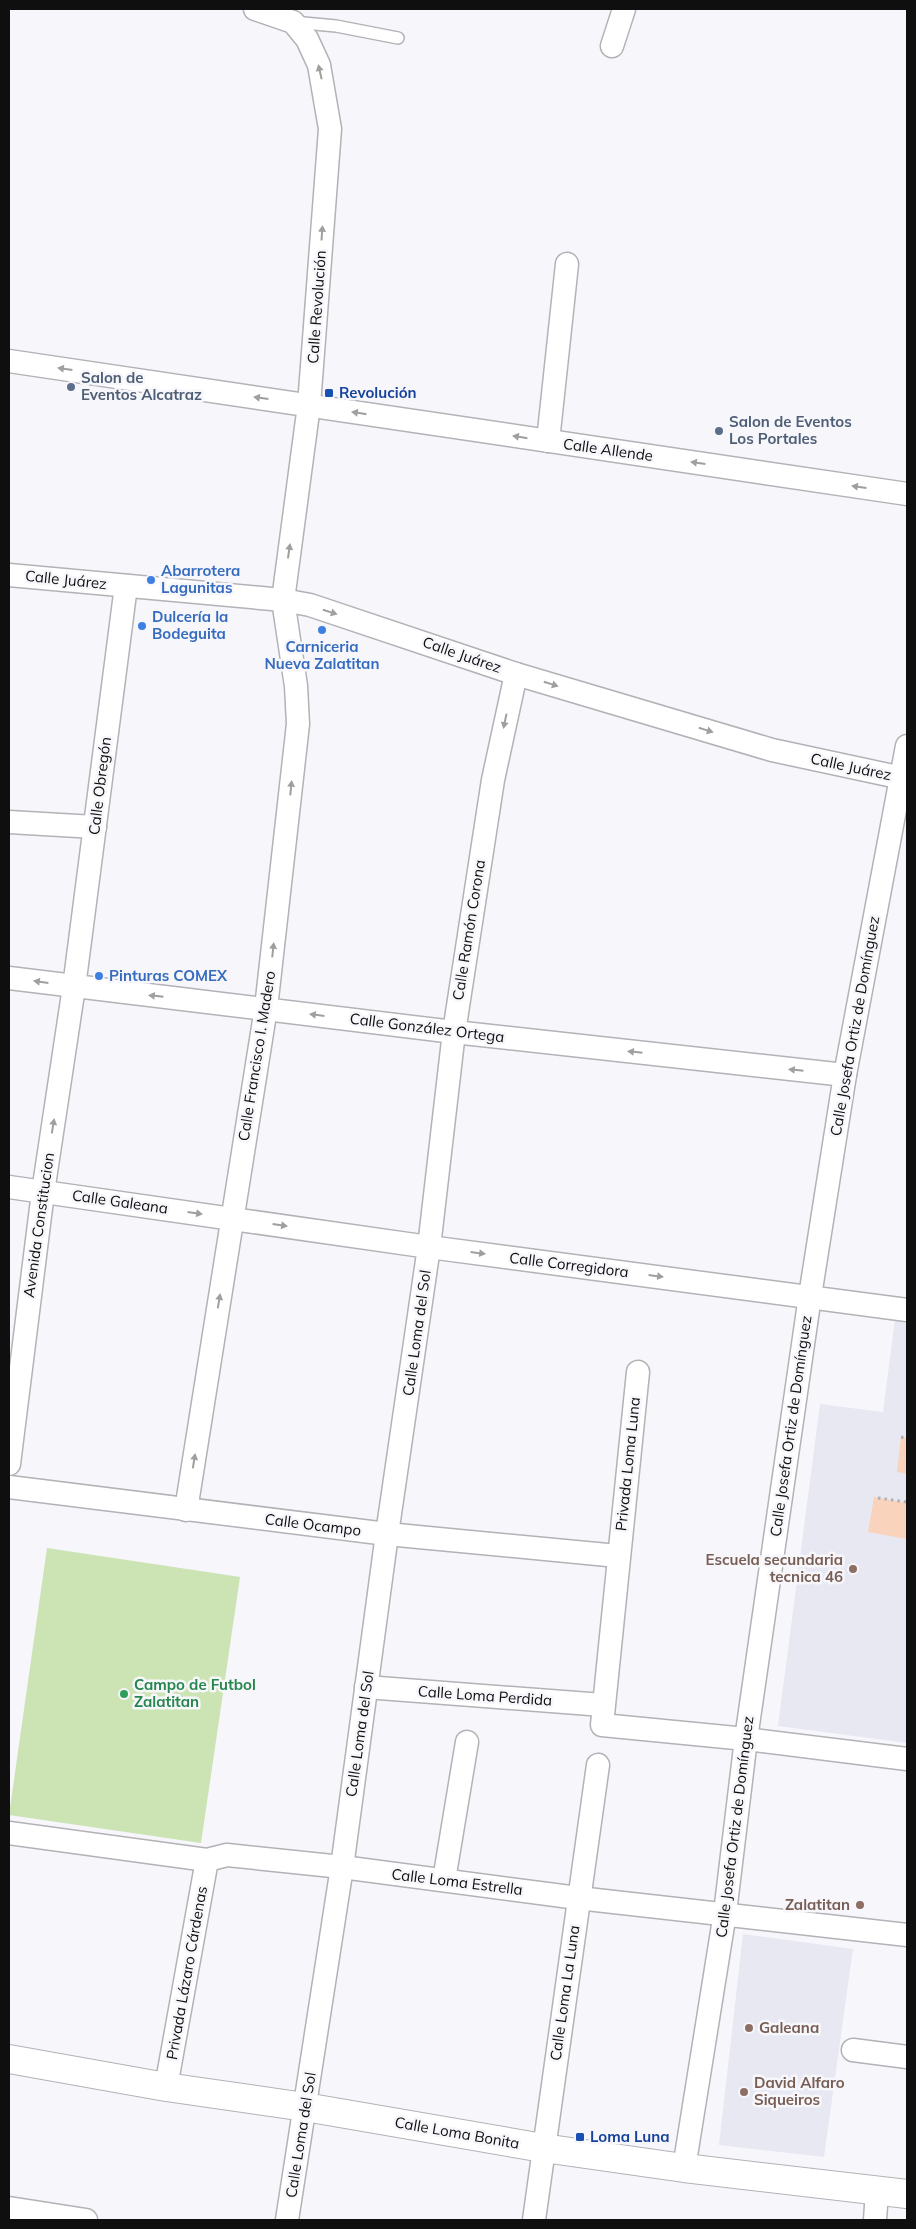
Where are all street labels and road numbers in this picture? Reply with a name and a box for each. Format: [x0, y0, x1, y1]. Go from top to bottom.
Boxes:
street label: Calle Revolución [303, 250, 330, 364]
street label: Calle Allende [562, 434, 654, 465]
street label: Calle Juárez [24, 566, 108, 593]
street label: Calle Juárez [420, 632, 504, 677]
street label: Calle Obregón [84, 736, 115, 836]
street label: Calle Juárez [809, 749, 893, 784]
street label: Calle Ramón Corona [448, 858, 489, 1002]
street label: Calle Josefa Ortiz de Domínguez [826, 914, 883, 1137]
street label: Calle Francisco I. Madero [234, 969, 279, 1142]
street label: Calle González Ortega [349, 1009, 505, 1046]
street label: Avenida Constitucion [19, 1151, 58, 1299]
street label: Calle Galeana [71, 1185, 169, 1218]
street label: Calle Corregidora [508, 1248, 630, 1281]
street label: Calle Loma del Sol [398, 1269, 435, 1397]
street label: Calle Josefa Ortiz de Domínguez [766, 1314, 815, 1538]
street label: Privada Loma Luna [611, 1396, 644, 1532]
street label: Calle Ocampo [264, 1509, 362, 1540]
street label: Calle Loma del Sol [341, 1670, 378, 1798]
street label: Calle Loma Perdida [417, 1681, 553, 1710]
street label: Calle Josefa Ortiz de Domínguez [711, 1715, 758, 1939]
street label: Calle Loma Estrella [390, 1864, 524, 1899]
street label: Privada Lázaro Cárdenas [162, 1885, 211, 2061]
street label: Calle Loma La Luna [546, 1924, 583, 2062]
street label: Calle Loma del Sol [281, 2071, 320, 2199]
street label: Calle Loma Bonita [393, 2112, 521, 2153]

